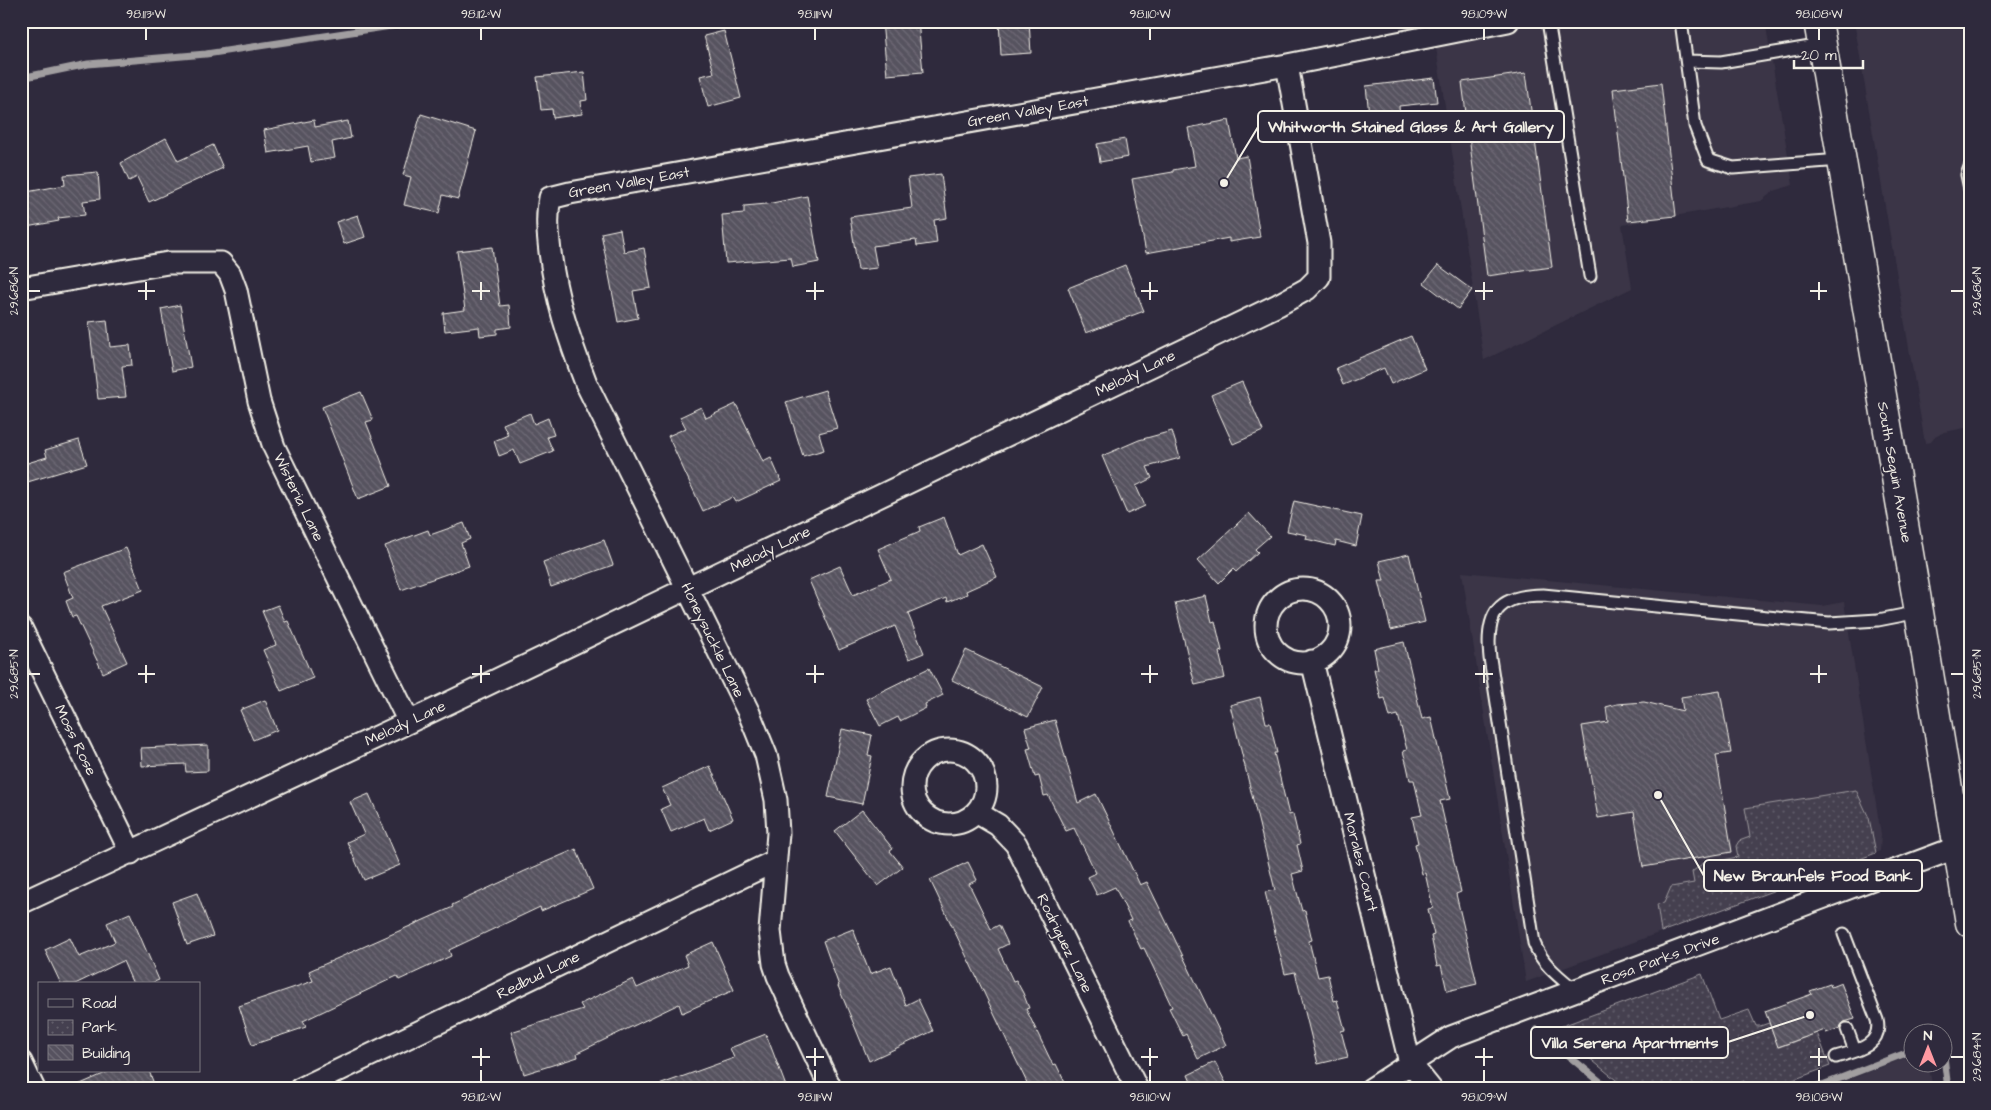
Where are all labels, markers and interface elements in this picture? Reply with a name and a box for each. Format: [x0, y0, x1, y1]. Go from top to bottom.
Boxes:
text: 98.113°W [126, 6, 166, 23]
text: 98.112°W [461, 6, 502, 23]
text: 98.111°W [798, 6, 833, 23]
text: 98.110°W [1130, 6, 1171, 23]
text: 98.109°W [1461, 6, 1508, 23]
text: 98.108°W [1795, 6, 1843, 23]
scale bar [1794, 38, 1862, 70]
text: 20 m [1801, 45, 1837, 66]
street label: Green Valley East [966, 91, 1090, 133]
callout: Whitworth Stained Glass & Art Gallery [1258, 111, 1564, 142]
text: Whitworth Stained Glass & Art Gallery [1267, 116, 1554, 139]
street label: Green Valley East [567, 162, 691, 204]
text: 29.686°N [6, 266, 23, 315]
text: 29.686°N [1969, 266, 1986, 315]
street label: Melody Lane [1092, 345, 1179, 403]
street label: South Seguin Avenue [1871, 400, 1917, 544]
street label: Wisteria Lane [268, 450, 329, 545]
street label: Melody Lane [727, 521, 814, 579]
street label: Honeysuckle Lane [675, 579, 749, 702]
text: 29.685°N [6, 649, 23, 699]
text: 29.685°N [1969, 649, 1986, 699]
street label: Melody Lane [361, 696, 449, 752]
street label: Moss Rose [49, 701, 102, 779]
street label: Morales Court [1338, 810, 1383, 914]
callout: New Braunfels Food Bank [1704, 860, 1922, 891]
text: New Braunfels Food Bank [1714, 865, 1912, 887]
street label: Rodriguez Lane [1031, 890, 1098, 997]
street label: Rosa Parks Drive [1598, 928, 1722, 991]
street label: Redbud Lane [493, 946, 583, 1005]
legend [38, 982, 200, 1072]
text: Road [82, 993, 117, 1014]
text: Park [82, 1017, 117, 1038]
north arrow [1904, 1022, 1954, 1072]
text: N [1924, 1026, 1933, 1046]
callout: Villa Serena Apartments [1531, 1027, 1728, 1058]
text: Villa Serena Apartments [1540, 1032, 1719, 1054]
text: 29.684°N [1969, 1032, 1986, 1082]
text: Building [82, 1043, 130, 1065]
text: 98.112°W [461, 1089, 502, 1106]
text: 98.111°W [798, 1089, 833, 1106]
text: 98.110°W [1130, 1089, 1171, 1106]
text: 98.109°W [1461, 1089, 1508, 1106]
text: 98.108°W [1795, 1089, 1843, 1106]

